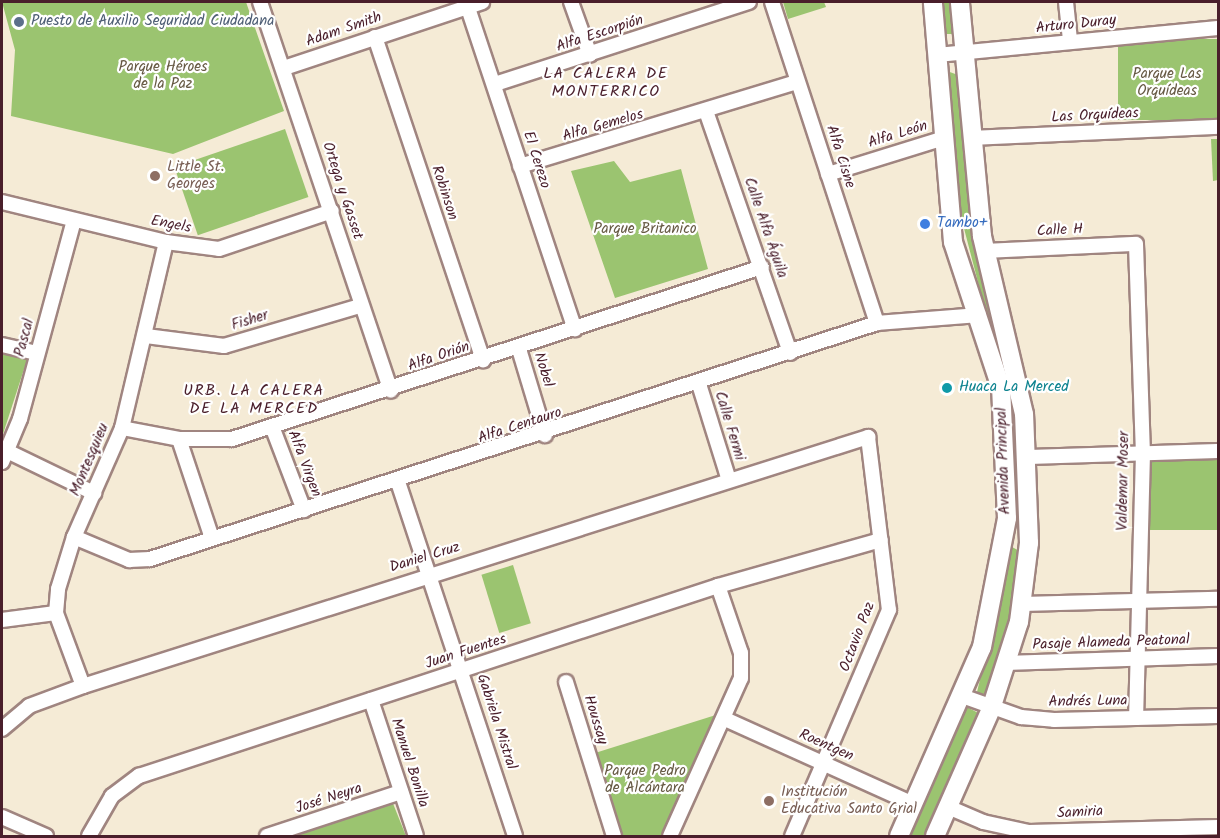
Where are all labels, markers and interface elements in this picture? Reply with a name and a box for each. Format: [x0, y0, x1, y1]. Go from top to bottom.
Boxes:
street label: Adam Smith [304, 9, 384, 51]
street label: Alfa Escorpión [554, 11, 646, 57]
street label: Arturo Duray [1035, 12, 1117, 38]
place label: Puesto de Auxilio Seguridad Ciudadana [31, 13, 274, 31]
marker: Puesto de Auxilio Seguridad Ciudadana [12, 15, 26, 29]
park label: Parque Héroes de la Paz [119, 58, 207, 93]
district label: LA CALERA DE MONTERRICO [543, 64, 669, 102]
park label: Parque Las Orquídeas [1133, 65, 1201, 100]
street label: Las Orquídeas [1051, 105, 1139, 127]
street label: Alfa Gemelos [561, 106, 645, 146]
street label: Alfa León [866, 117, 930, 153]
street label: Alfa Cisne [821, 123, 859, 191]
street label: El Cerezo [518, 129, 554, 191]
street label: Ortega y Gasset [318, 140, 366, 242]
place label: Little St. Georges [167, 158, 224, 193]
street label: Robinson [427, 164, 461, 222]
marker: Little St. Georges [148, 169, 162, 183]
street label: Calle Alfa Águila [739, 175, 791, 281]
street label: Engels [149, 212, 193, 238]
place label: Tambo+ [937, 215, 988, 233]
marker: Tambo+ [918, 217, 932, 231]
park label: Parque Britanico [593, 221, 697, 239]
street label: Calle H [1036, 221, 1084, 241]
street label: Fisher [229, 307, 271, 335]
street label: Pascal [11, 317, 39, 359]
street label: Alfa Orión [406, 338, 472, 376]
street label: Nobel [529, 351, 557, 389]
place label: Huaca La Merced [959, 379, 1069, 397]
district label: URB. LA CALERA DE LA MERCED [183, 381, 325, 419]
marker: Huaca La Merced [940, 381, 954, 395]
street label: Calle Fermi [710, 389, 748, 463]
street label: Alfa Centauro [476, 404, 564, 448]
street label: Avenida Principal [993, 407, 1015, 515]
street label: Montesquieu [67, 421, 113, 499]
street label: Alfa Virgen [283, 428, 325, 500]
street label: Valdemar Moser [1114, 431, 1134, 531]
street label: Daniel Cruz [388, 539, 462, 577]
street label: Octavio Paz [836, 600, 880, 674]
street label: Juan Fuentes [423, 630, 509, 674]
street label: Pasaje Alameda Peatonal [1032, 631, 1190, 655]
street label: Gabriela Mistral [472, 672, 520, 772]
street label: Andrés Luna [1048, 692, 1128, 712]
street label: Houssay [579, 693, 611, 747]
street label: Manuel Bonilla [386, 716, 432, 810]
street label: Roentgen [796, 726, 856, 766]
park label: Parque Pedro de Alcántara [604, 762, 686, 797]
street label: José Neyra [294, 780, 364, 818]
place label: Institución Educativa Santo Grial [781, 783, 917, 818]
marker: Institución Educativa Santo Grial [762, 794, 776, 808]
street label: Samiria [1057, 803, 1103, 823]

